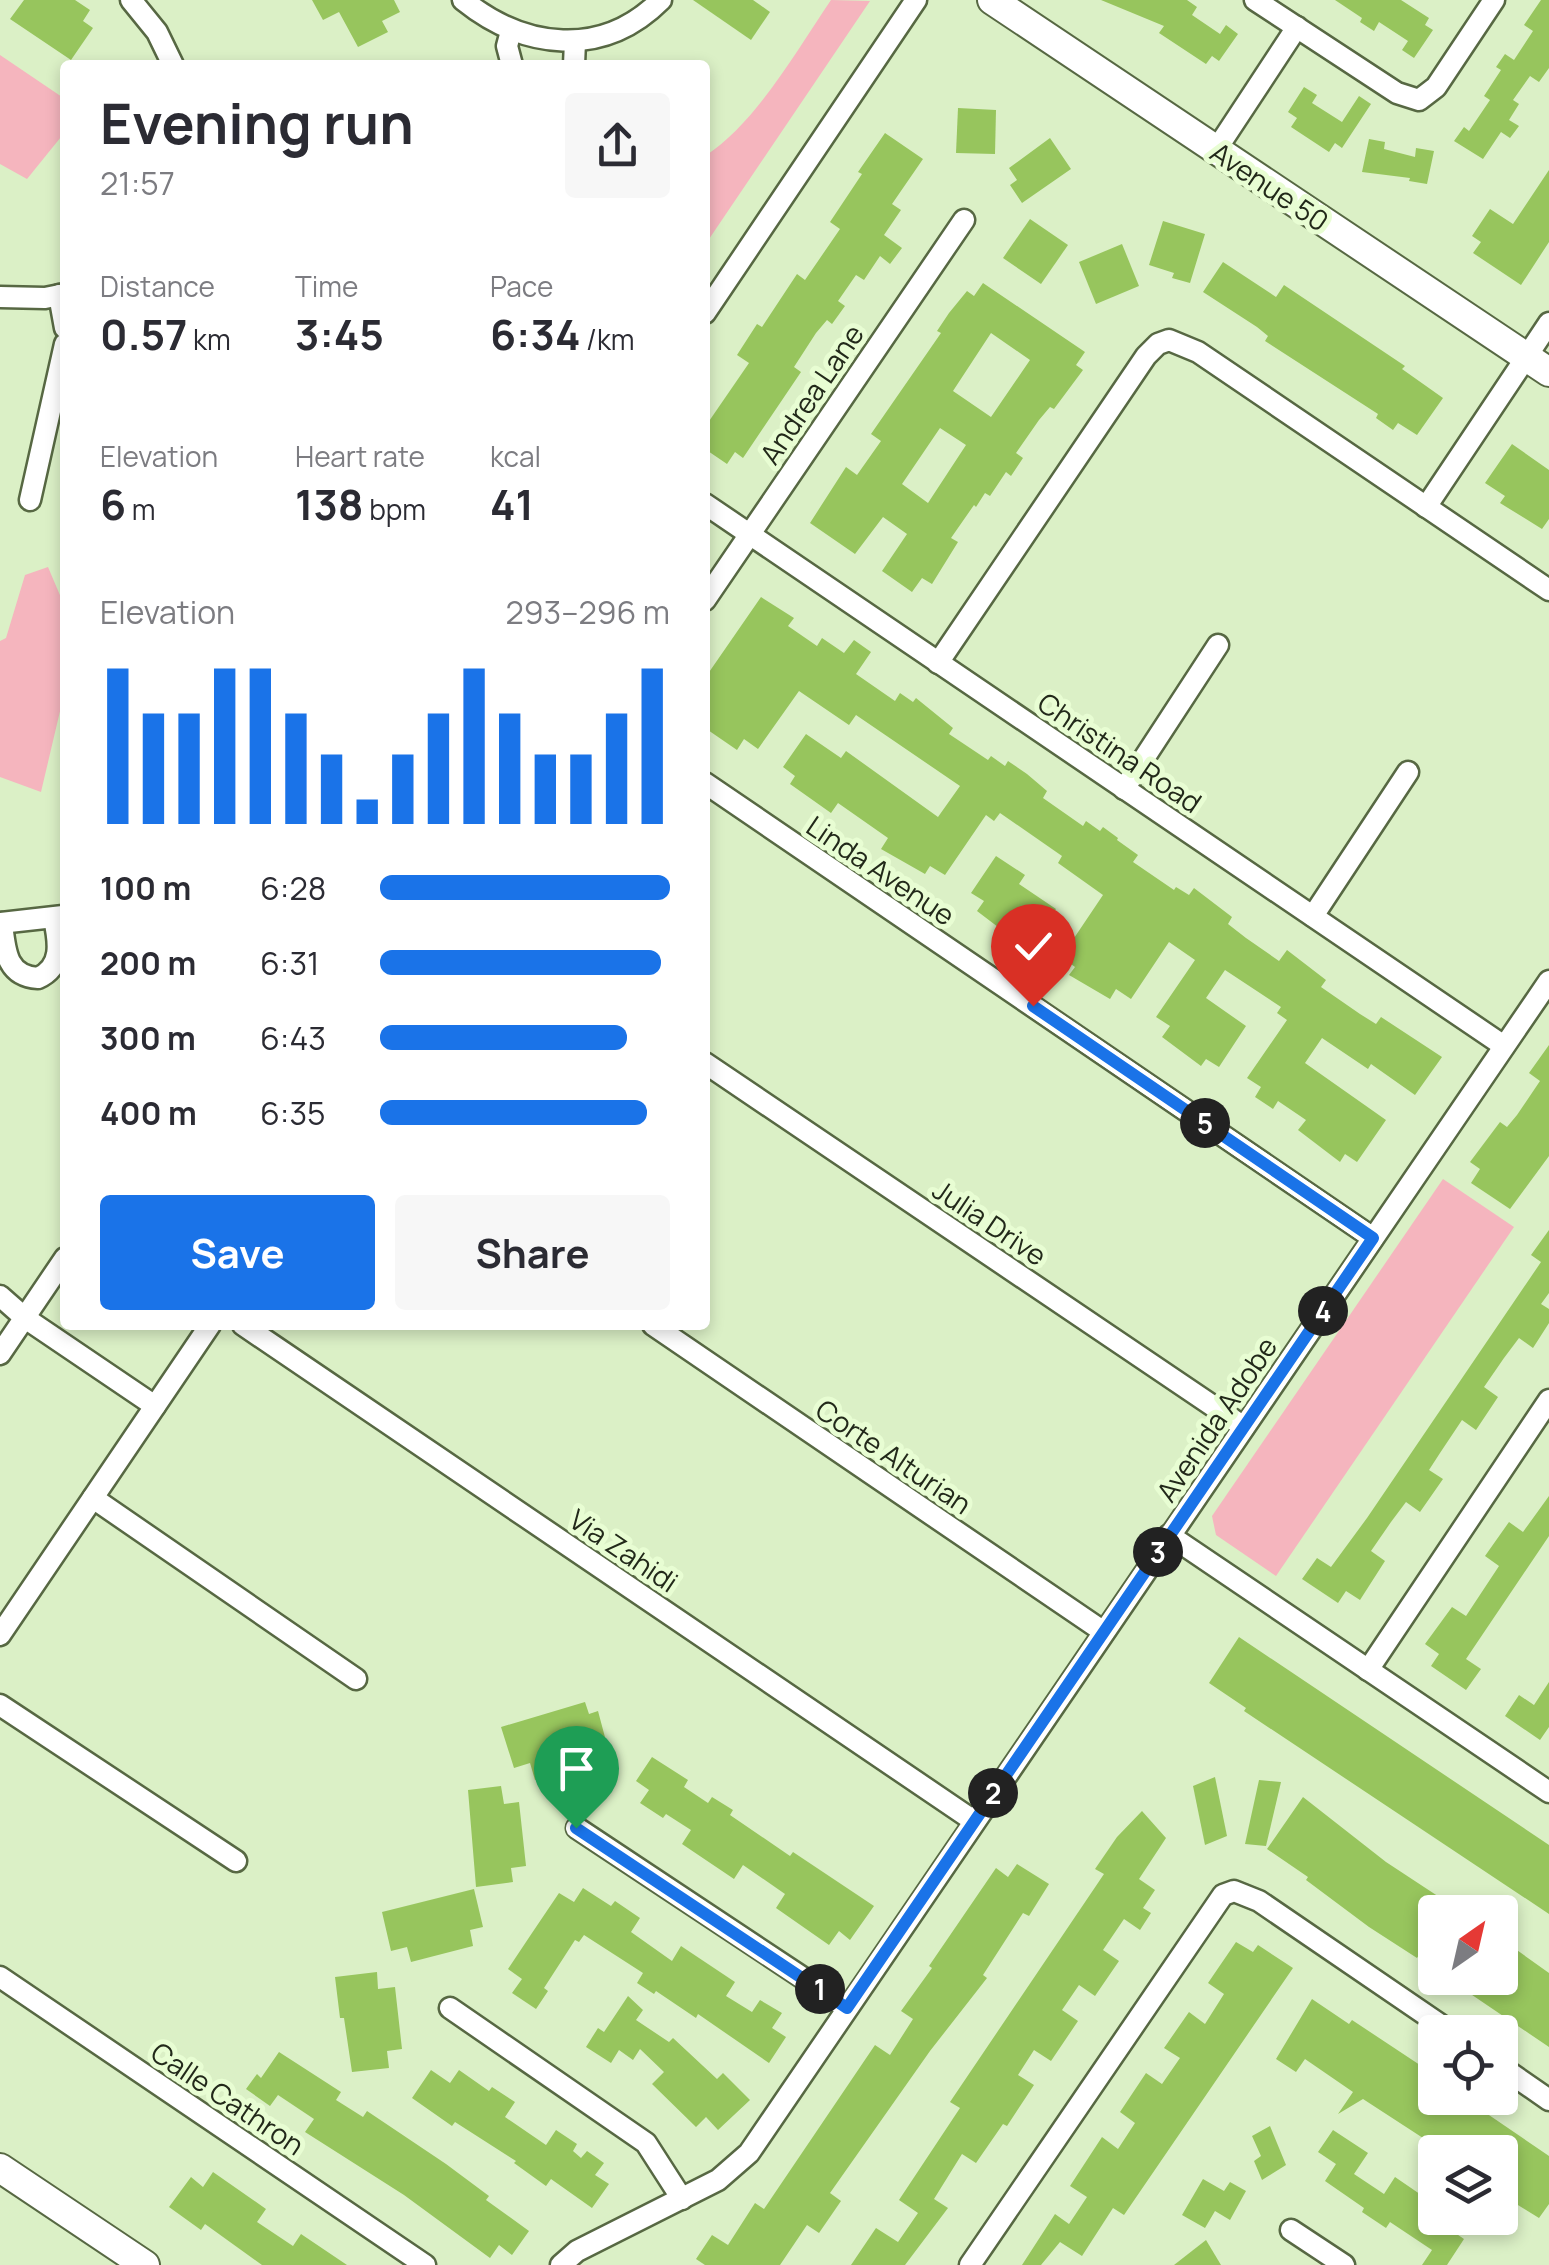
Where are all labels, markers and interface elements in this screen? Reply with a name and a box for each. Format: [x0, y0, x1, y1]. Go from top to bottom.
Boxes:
text: Evening run [100, 85, 414, 161]
button: share [565, 93, 670, 198]
street label: Avenue 50 [1204, 133, 1336, 239]
text: 21:57 [100, 161, 175, 205]
text: Distance [100, 267, 215, 305]
text: Time [295, 267, 358, 305]
text: Pace [490, 267, 553, 305]
text: 0.57 [100, 305, 187, 363]
text: 3:45 [295, 305, 384, 363]
text: 6:34 [490, 305, 580, 363]
street label: Andrea Lane [750, 317, 872, 471]
text: km [187, 320, 231, 358]
text: /km [580, 320, 635, 358]
text: Elevation [100, 437, 218, 475]
text: Heart rate [295, 437, 425, 475]
text: kcal [490, 437, 541, 475]
text: 6 [100, 475, 126, 533]
text: 138 [295, 475, 364, 533]
text: 41 [490, 475, 534, 533]
text: m [126, 490, 155, 528]
text: bpm [364, 490, 426, 528]
text: Elevation [100, 590, 235, 634]
text: 293–296 m [505, 590, 670, 634]
street label: Christina Road [1031, 683, 1209, 821]
street label: Linda Avenue [799, 806, 963, 934]
text: 100 m [100, 866, 191, 910]
text: 6:28 [260, 866, 326, 910]
pin [991, 904, 1076, 1007]
icon: check [1006, 919, 1061, 974]
text: 200 m [100, 941, 196, 985]
text: 6:31 [260, 941, 320, 985]
text: 300 m [100, 1016, 196, 1060]
text: 6:43 [260, 1016, 326, 1060]
text: 400 m [100, 1091, 197, 1135]
text: 6:35 [260, 1091, 326, 1135]
pin: 5 [1180, 1098, 1230, 1148]
text: 5 [1197, 1104, 1213, 1142]
street label: Julia Drive [926, 1170, 1054, 1274]
button: Save [100, 1195, 375, 1310]
button: Share [395, 1195, 670, 1310]
pin: 4 [1298, 1286, 1348, 1336]
text: 4 [1314, 1292, 1332, 1330]
street label: Avenida Adobe [1147, 1329, 1285, 1509]
street label: Corte Alturian [809, 1390, 979, 1522]
street label: Via Zahidi [562, 1500, 686, 1600]
pin: 3 [1133, 1527, 1183, 1577]
text: 3 [1150, 1533, 1166, 1571]
pin [534, 1726, 619, 1829]
icon: arrive [549, 1741, 604, 1796]
pin: 2 [968, 1768, 1018, 1818]
text: 2 [985, 1774, 1001, 1812]
north arrow [1418, 1895, 1518, 1995]
map controls [1418, 1895, 1518, 2235]
pin: 1 [795, 1964, 845, 2014]
text: 1 [814, 1970, 826, 2008]
button: locate [1418, 2015, 1518, 2115]
street label: Calle Cathron [144, 2033, 312, 2163]
button: layers [1418, 2135, 1518, 2235]

